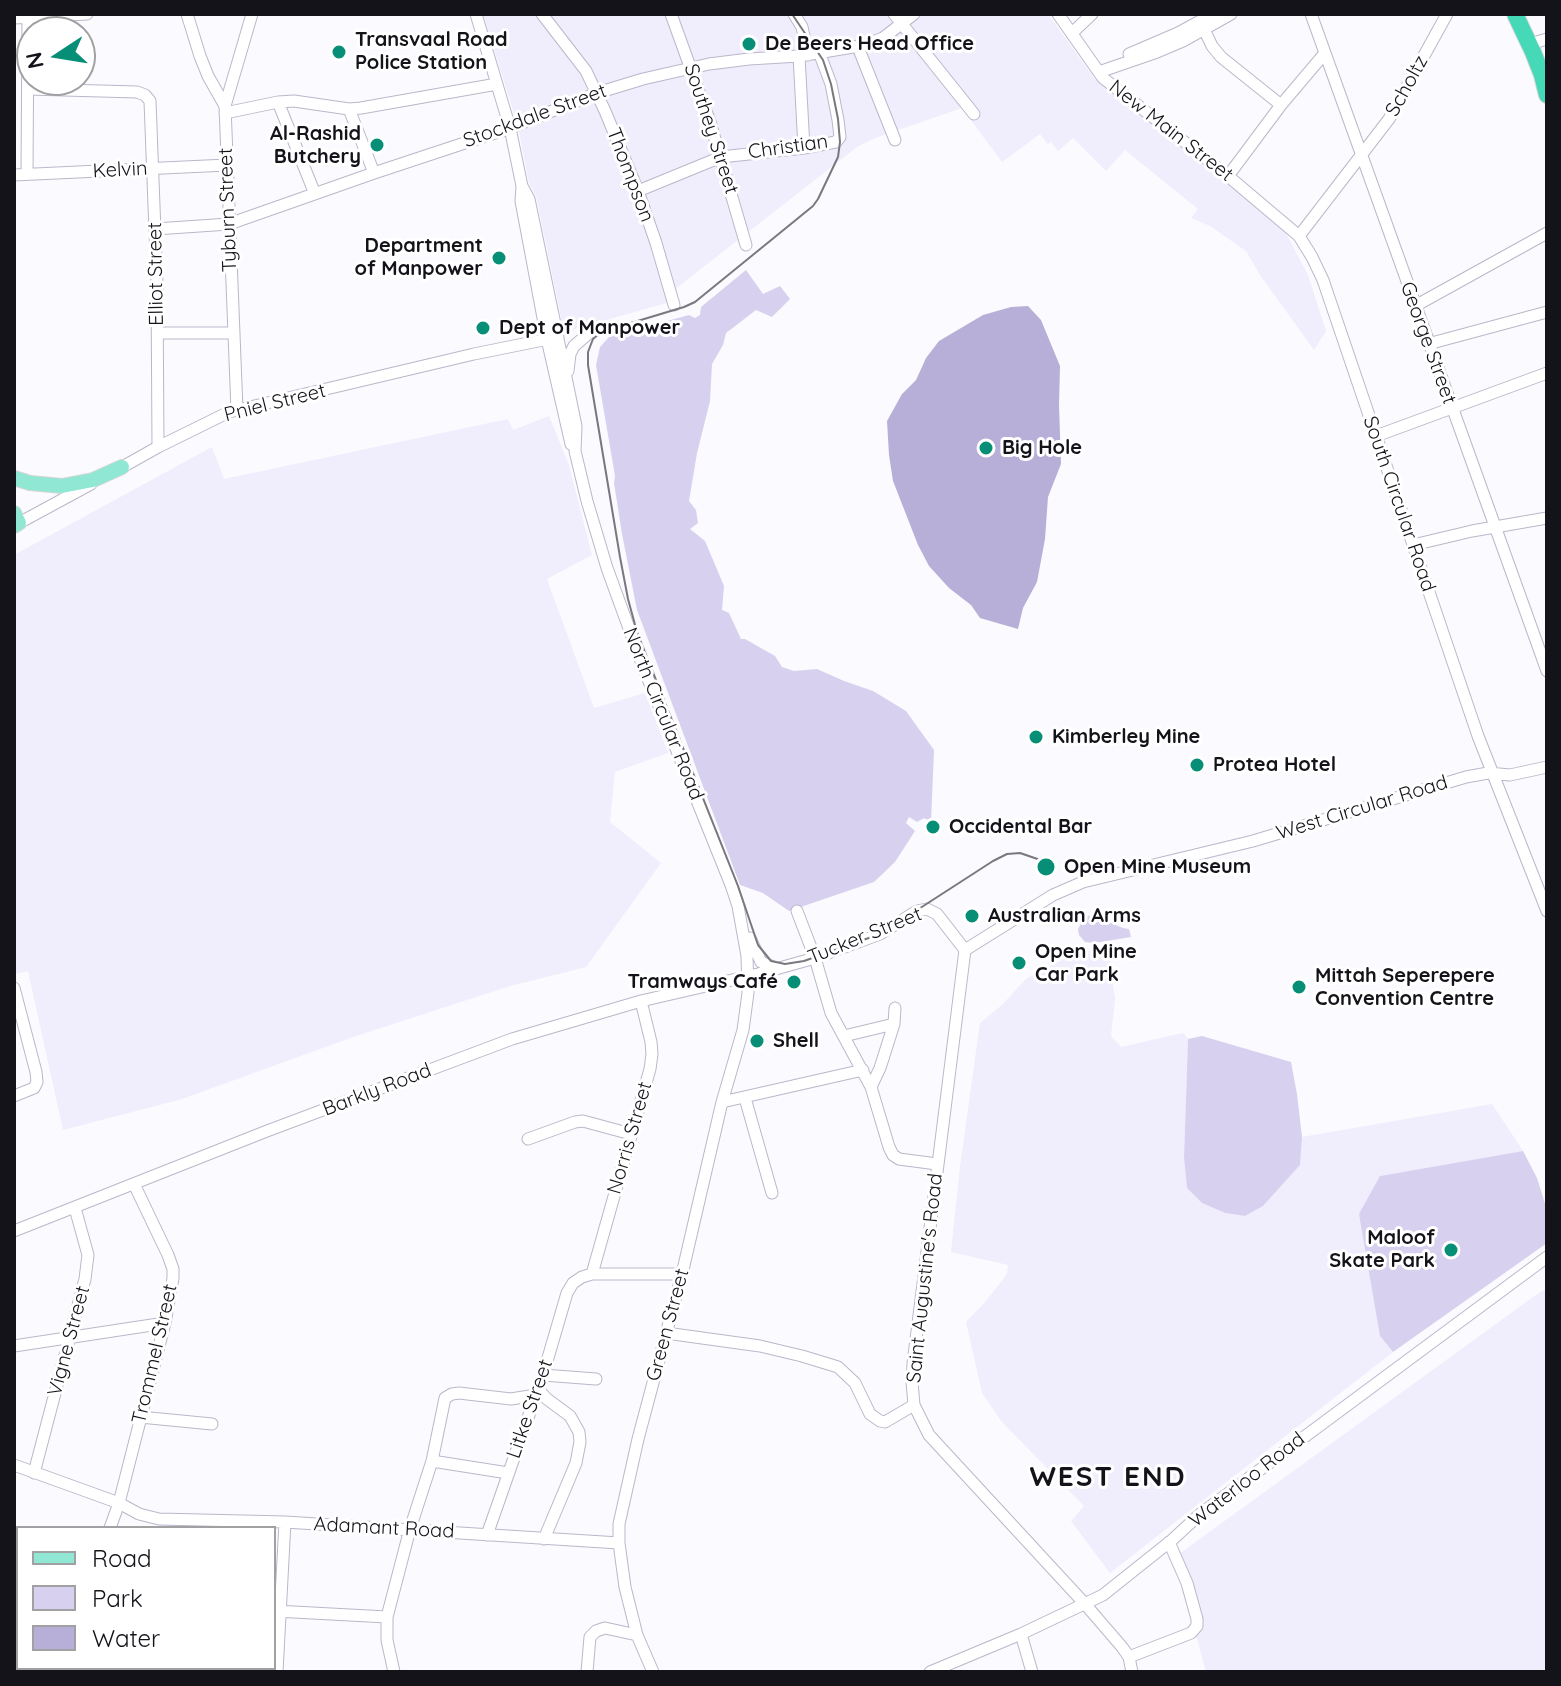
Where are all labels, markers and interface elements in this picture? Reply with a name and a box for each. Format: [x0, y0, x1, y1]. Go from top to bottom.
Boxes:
north arrow [16, 16, 96, 96]
place label: Transvaal Road Police Station [355, 28, 508, 75]
place label: De Beers Head Office [765, 32, 974, 56]
marker: De Beers Head Office [740, 35, 758, 53]
marker: Transvaal Road Police Station [330, 43, 348, 61]
text: N [19, 50, 50, 71]
street label: Scholtz [1381, 51, 1433, 121]
street label: Southey Street [679, 61, 743, 197]
street label: New Main Street [1104, 75, 1238, 187]
street label: Stockdale Street [460, 79, 610, 153]
place label: Al-Rashid Butchery [270, 122, 361, 169]
street label: Thompson [601, 125, 659, 225]
street label: Christian [746, 130, 830, 164]
marker: Al-Rashid Butchery [368, 136, 386, 154]
street label: Tyburn Street [214, 147, 242, 273]
street label: Kelvin [92, 157, 148, 183]
street label: Elliot Street [143, 222, 169, 326]
place label: Department of Manpower [354, 234, 483, 281]
marker: Department of Manpower [490, 249, 508, 267]
street label: George Street [1395, 279, 1461, 407]
place label: Dept of Manpower [499, 316, 680, 340]
marker: Dept of Manpower [474, 319, 492, 337]
street label: Pniel Street [222, 379, 328, 427]
street label: South Circular Road [1358, 413, 1440, 595]
place label: Big Hole [1002, 436, 1082, 460]
marker: Big Hole [977, 439, 995, 457]
street label: North Circular Road [617, 624, 709, 804]
place label: Kimberley Mine [1052, 725, 1200, 749]
marker: Kimberley Mine [1027, 728, 1045, 746]
place label: Protea Hotel [1213, 753, 1336, 777]
marker: Protea Hotel [1188, 756, 1206, 774]
street label: West Circular Road [1273, 771, 1451, 845]
place label: Occidental Bar [949, 815, 1092, 839]
marker: Occidental Bar [924, 818, 942, 836]
place label: Open Mine Museum [1064, 855, 1251, 879]
marker: Open Mine Museum [1035, 856, 1057, 878]
street label: Tucker Street [805, 902, 925, 970]
place label: Australian Arms [988, 904, 1141, 928]
marker: Australian Arms [963, 907, 981, 925]
place label: Open Mine Car Park [1035, 940, 1137, 987]
marker: Open Mine Car Park [1010, 954, 1028, 972]
place label: Mittah Seperepere Convention Centre [1315, 964, 1495, 1011]
place label: Tramways Café [627, 970, 778, 994]
marker: Tramways Café [785, 973, 803, 991]
marker: Mittah Seperepere Convention Centre [1290, 978, 1308, 996]
place label: Shell [773, 1029, 819, 1053]
marker: Shell [748, 1032, 766, 1050]
street label: Barkly Road [319, 1058, 435, 1122]
street label: Norris Street [603, 1079, 657, 1197]
street label: Saint Augustine's Road [902, 1172, 948, 1384]
place label: Maloof Skate Park [1329, 1226, 1435, 1273]
marker: Maloof Skate Park [1442, 1241, 1460, 1259]
street label: Green Street [641, 1266, 695, 1384]
street label: Trommel Street [127, 1282, 183, 1426]
street label: Vigne Street [43, 1283, 95, 1399]
street label: Litke Street [502, 1356, 558, 1462]
street label: Waterloo Road [1184, 1427, 1310, 1533]
district label: WEST END [1029, 1461, 1187, 1495]
street label: Adamant Road [313, 1512, 455, 1544]
legend [16, 1526, 276, 1670]
text: Road [92, 1543, 152, 1573]
text: Park [92, 1583, 143, 1613]
text: Water [92, 1623, 160, 1653]

